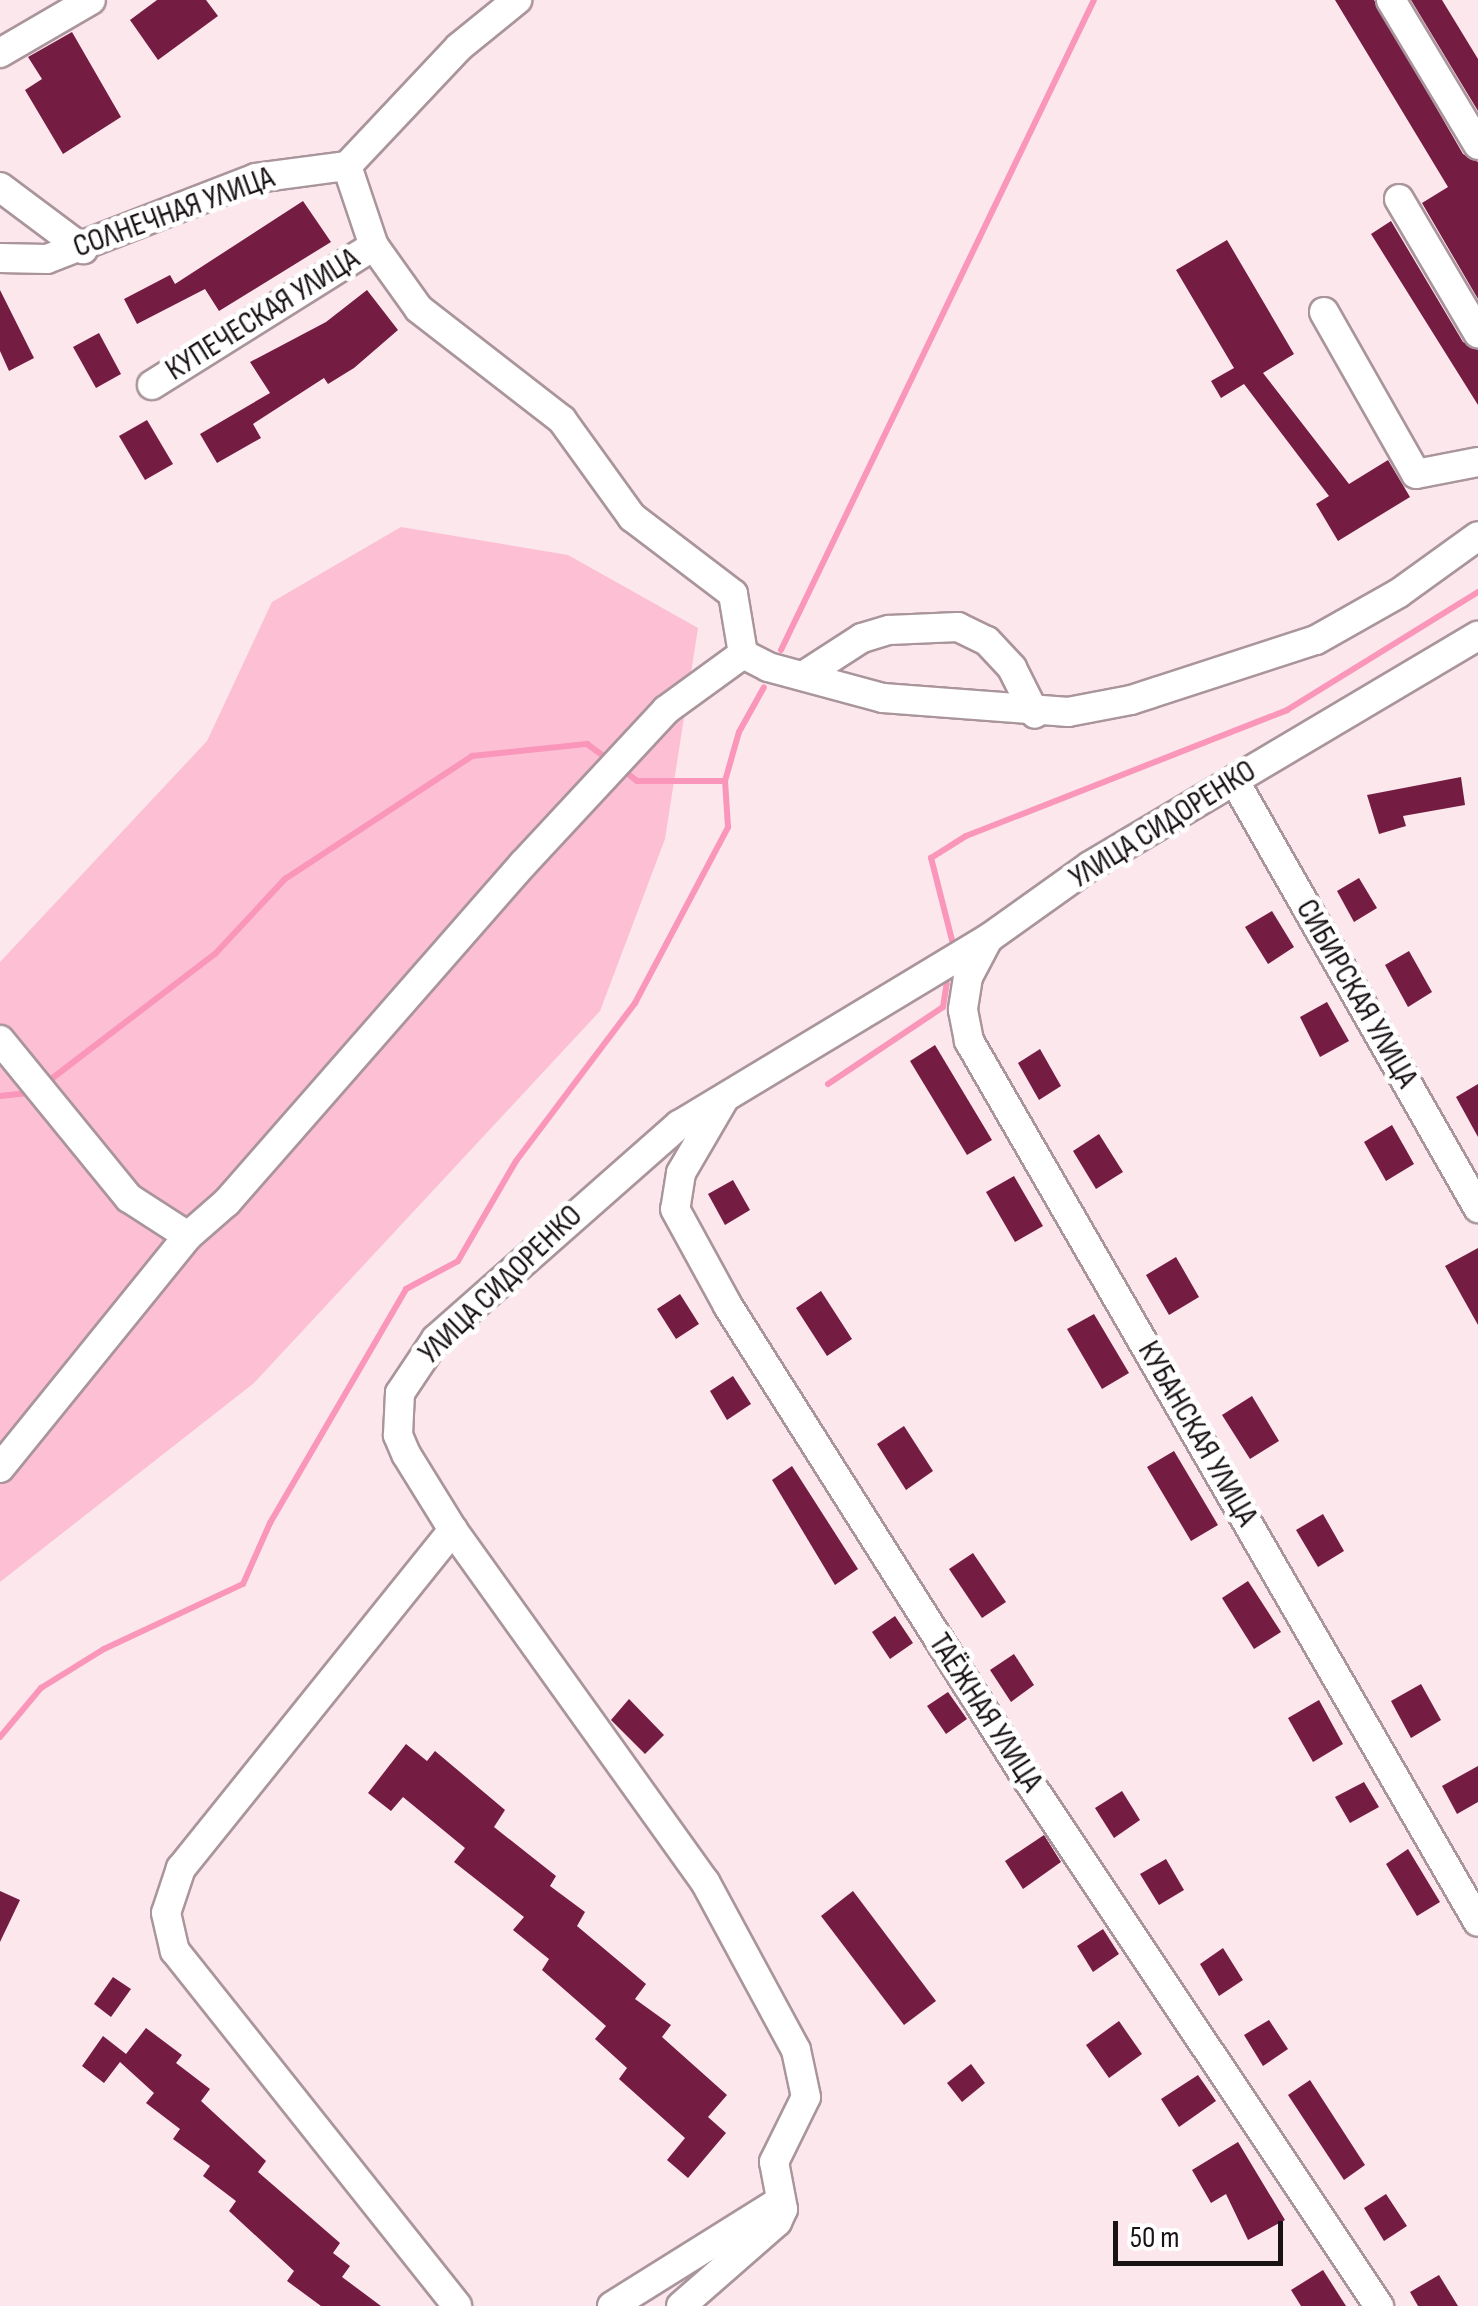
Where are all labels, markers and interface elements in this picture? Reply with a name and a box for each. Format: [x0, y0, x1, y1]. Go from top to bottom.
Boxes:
street label: СОЛНЕЧНАЯ УЛИЦА [68, 159, 280, 267]
street label: КУПЕЧЕСКАЯ УЛИЦА [159, 240, 367, 390]
street label: УЛИЦА СИДОРЕНКО [1063, 752, 1263, 898]
street label: СИБИРСКАЯ УЛИЦА [1287, 893, 1425, 1095]
street label: УЛИЦА СИДОРЕНКО [411, 1197, 591, 1373]
street label: КУБАНСКАЯ УЛИЦА [1129, 1335, 1265, 1533]
street label: ТАЁЖНАЯ УЛИЦА [920, 1627, 1050, 1799]
scale bar [1118, 2201, 1288, 2263]
text: 50 m [1130, 2220, 1179, 2256]

